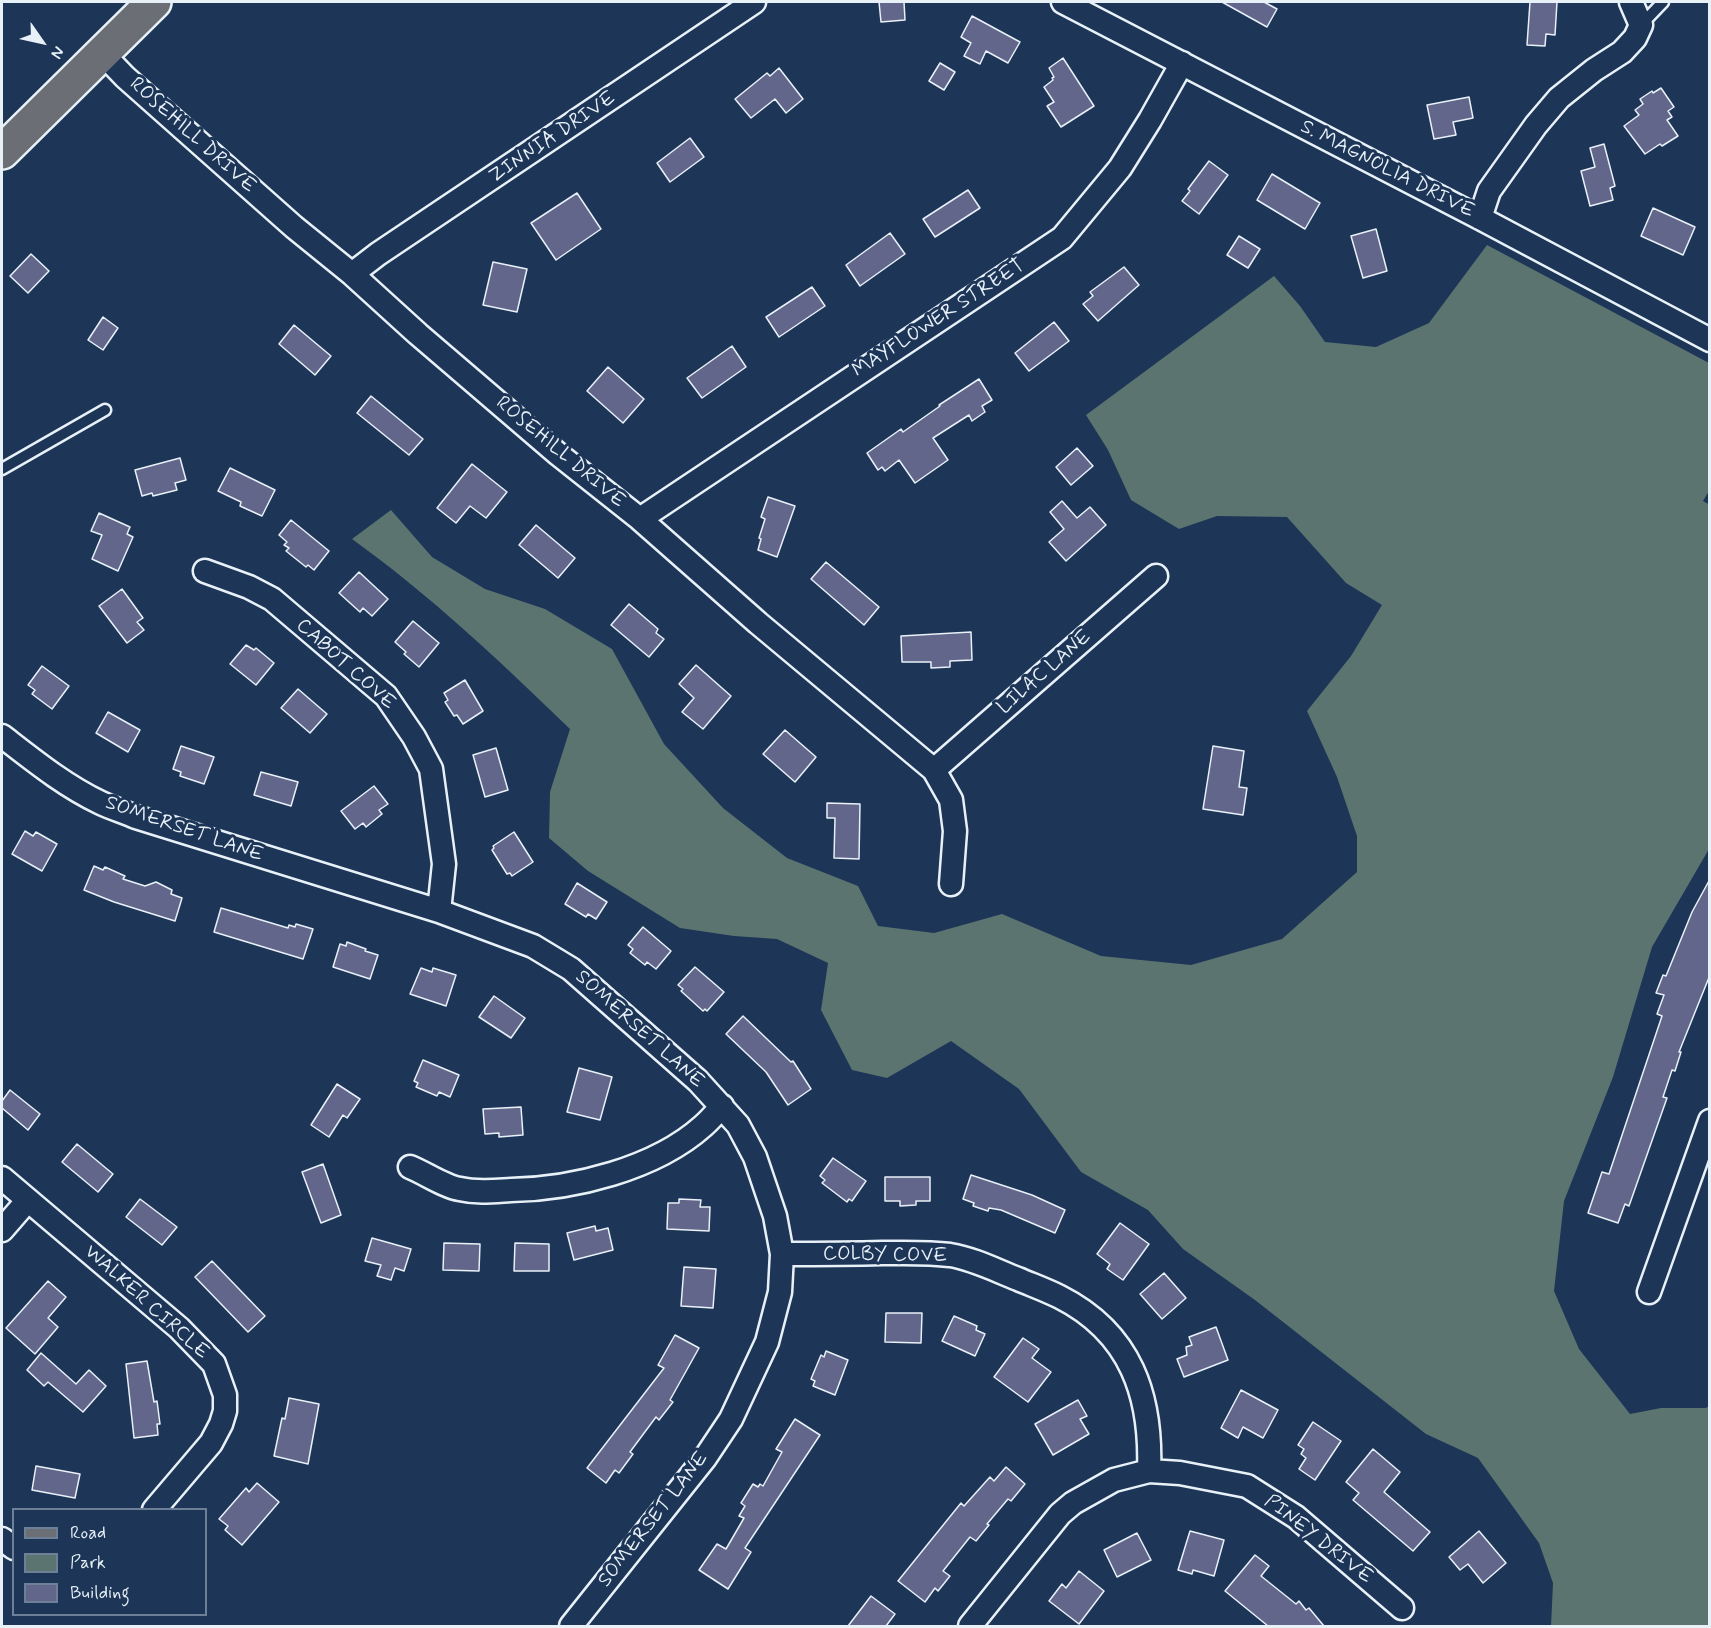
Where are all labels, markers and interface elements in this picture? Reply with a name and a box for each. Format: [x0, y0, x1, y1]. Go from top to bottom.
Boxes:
north arrow [12, 12, 72, 72]
text: N [46, 42, 69, 63]
street label: ROSEHILL DRIVE [124, 73, 260, 199]
street label: ZINNIA DRIVE [485, 87, 621, 189]
street label: S. MAGNOLIA DRIVE [1296, 116, 1478, 224]
street label: MAYFLOWER STREET [848, 254, 1030, 384]
street label: ROSEHILL DRIVE [490, 392, 630, 514]
street label: CABOT COVE [290, 614, 400, 716]
street label: LILAC LANE [993, 626, 1097, 720]
street label: SOMERSET LANE [102, 792, 266, 868]
street label: SOMERSET LANE [570, 966, 708, 1094]
street label: WALKER CIRCLE [79, 1241, 213, 1365]
street label: COLBY COVE [823, 1243, 947, 1269]
street label: SOMERSET LANE [594, 1448, 714, 1592]
street label: PINEY DRIVE [1259, 1490, 1377, 1590]
legend [12, 1508, 207, 1616]
text: Road [70, 1521, 106, 1545]
text: Park [70, 1551, 106, 1575]
text: Building [70, 1581, 130, 1605]

